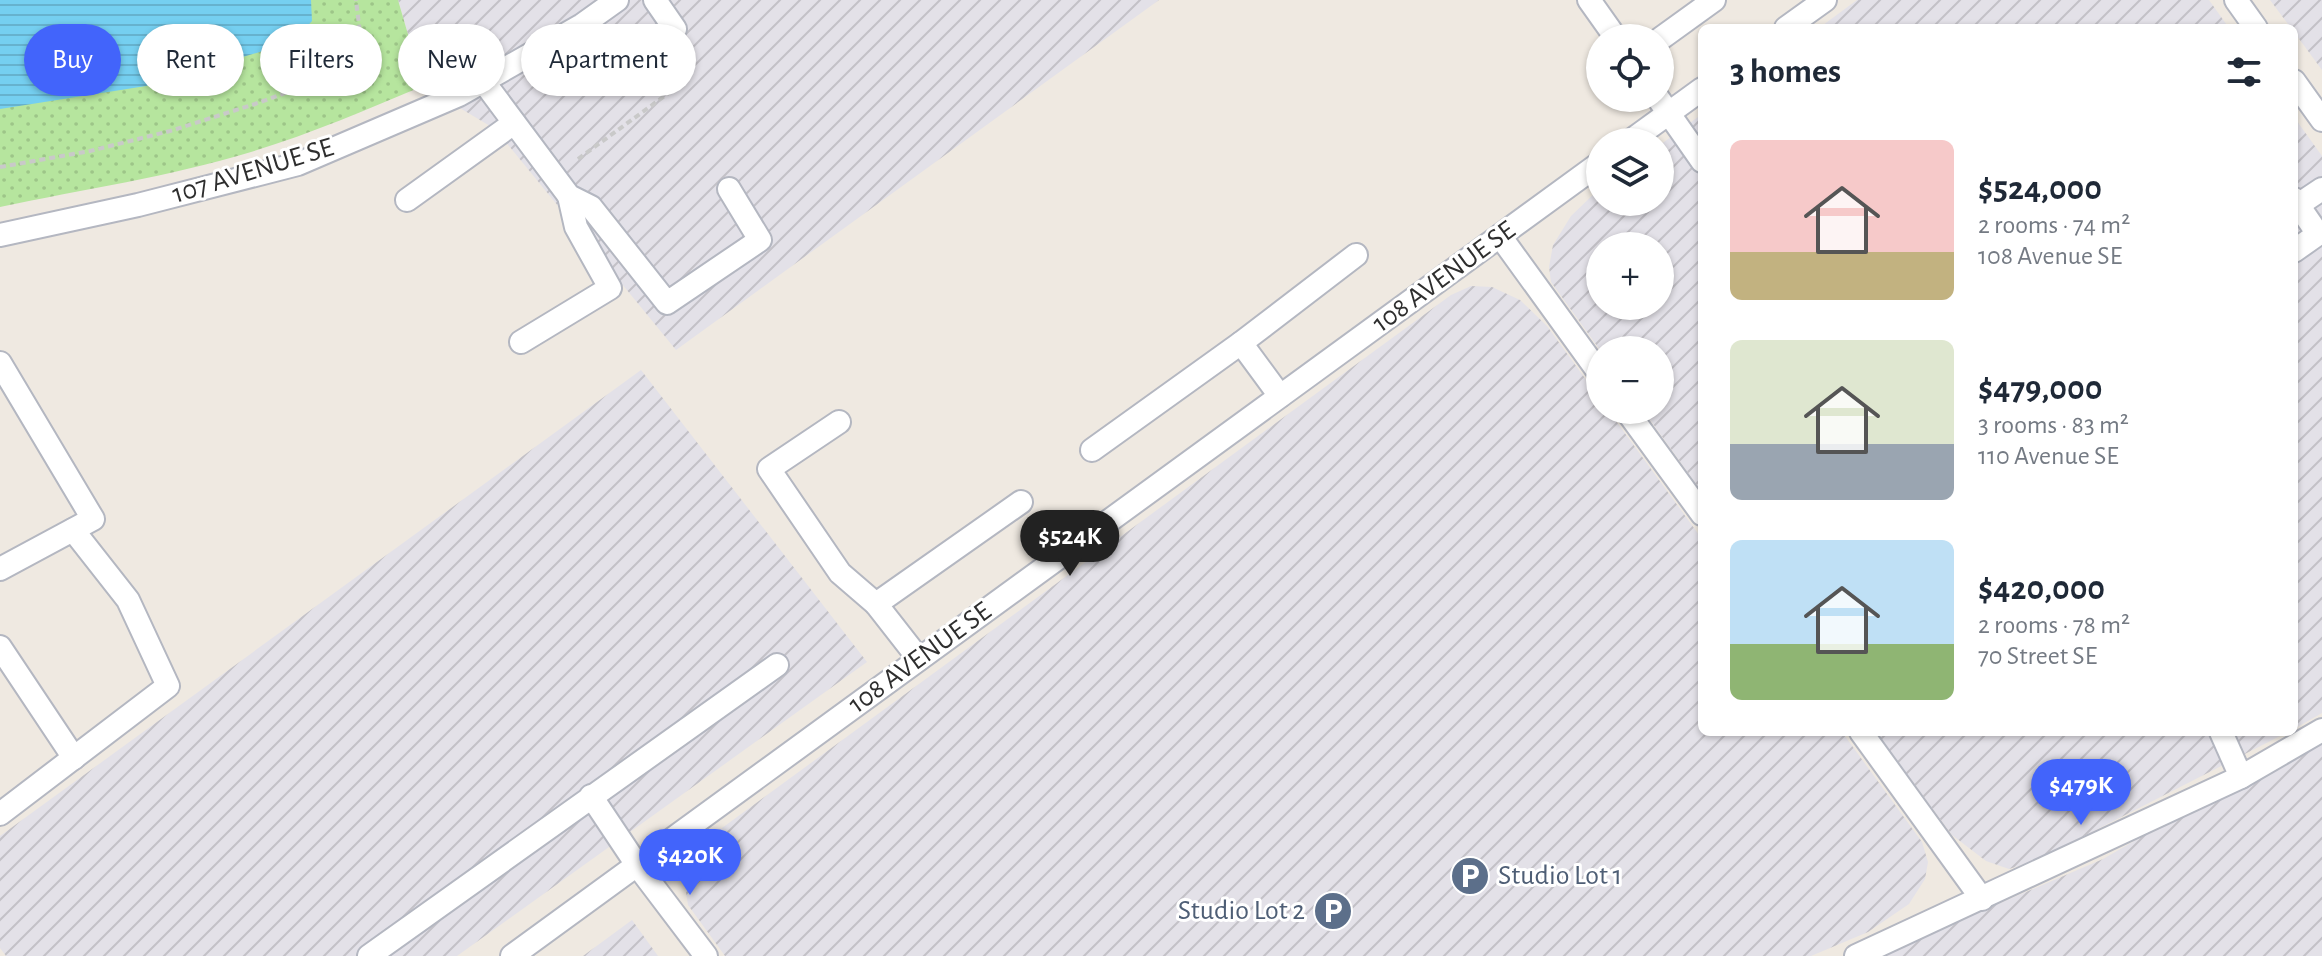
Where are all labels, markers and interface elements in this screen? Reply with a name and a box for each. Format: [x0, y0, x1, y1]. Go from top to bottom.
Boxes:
chip: Buy [24, 24, 121, 96]
chip: Rent [137, 24, 244, 96]
chip: Filters [260, 24, 382, 96]
chip: New [398, 24, 505, 96]
chip: Apartment [521, 24, 696, 96]
map controls [1586, 24, 1674, 424]
button: locate [1586, 24, 1674, 112]
icon: filters [2222, 50, 2266, 94]
text: 3 homes [1730, 55, 1841, 89]
button: layers [1586, 128, 1674, 216]
street label: 107 AVENUE SE [169, 133, 337, 209]
icon: home [1794, 172, 1890, 268]
text: $524,000 [1978, 172, 2102, 206]
text: 2 rooms · 74 m² [1978, 212, 2130, 238]
street label: 108 AVENUE SE [1368, 216, 1520, 338]
button: + [1586, 232, 1674, 320]
text: 108 Avenue SE [1978, 243, 2122, 269]
button: − [1586, 336, 1674, 424]
icon: home [1794, 372, 1890, 468]
text: $479,000 [1978, 372, 2102, 406]
text: 3 rooms · 83 m² [1978, 412, 2129, 438]
text: 110 Avenue SE [1978, 443, 2119, 469]
pin: $524K [1014, 510, 1126, 578]
text: $524K [1038, 523, 1102, 549]
icon: home [1794, 572, 1890, 668]
text: $420,000 [1978, 572, 2105, 606]
street label: 108 AVENUE SE [844, 597, 996, 719]
text: 2 rooms · 78 m² [1978, 612, 2130, 638]
text: 70 Street SE [1978, 643, 2097, 669]
pin: $479K [2025, 759, 2137, 827]
text: $479K [2049, 772, 2113, 798]
pin: $420K [634, 829, 746, 897]
text: $420K [657, 842, 723, 868]
parking icon: Studio Lot 1 [1449, 855, 1491, 897]
place label: Studio Lot 1 [1498, 862, 1622, 890]
parking icon: Studio Lot 2 [1312, 890, 1354, 932]
place label: Studio Lot 2 [1178, 897, 1305, 925]

